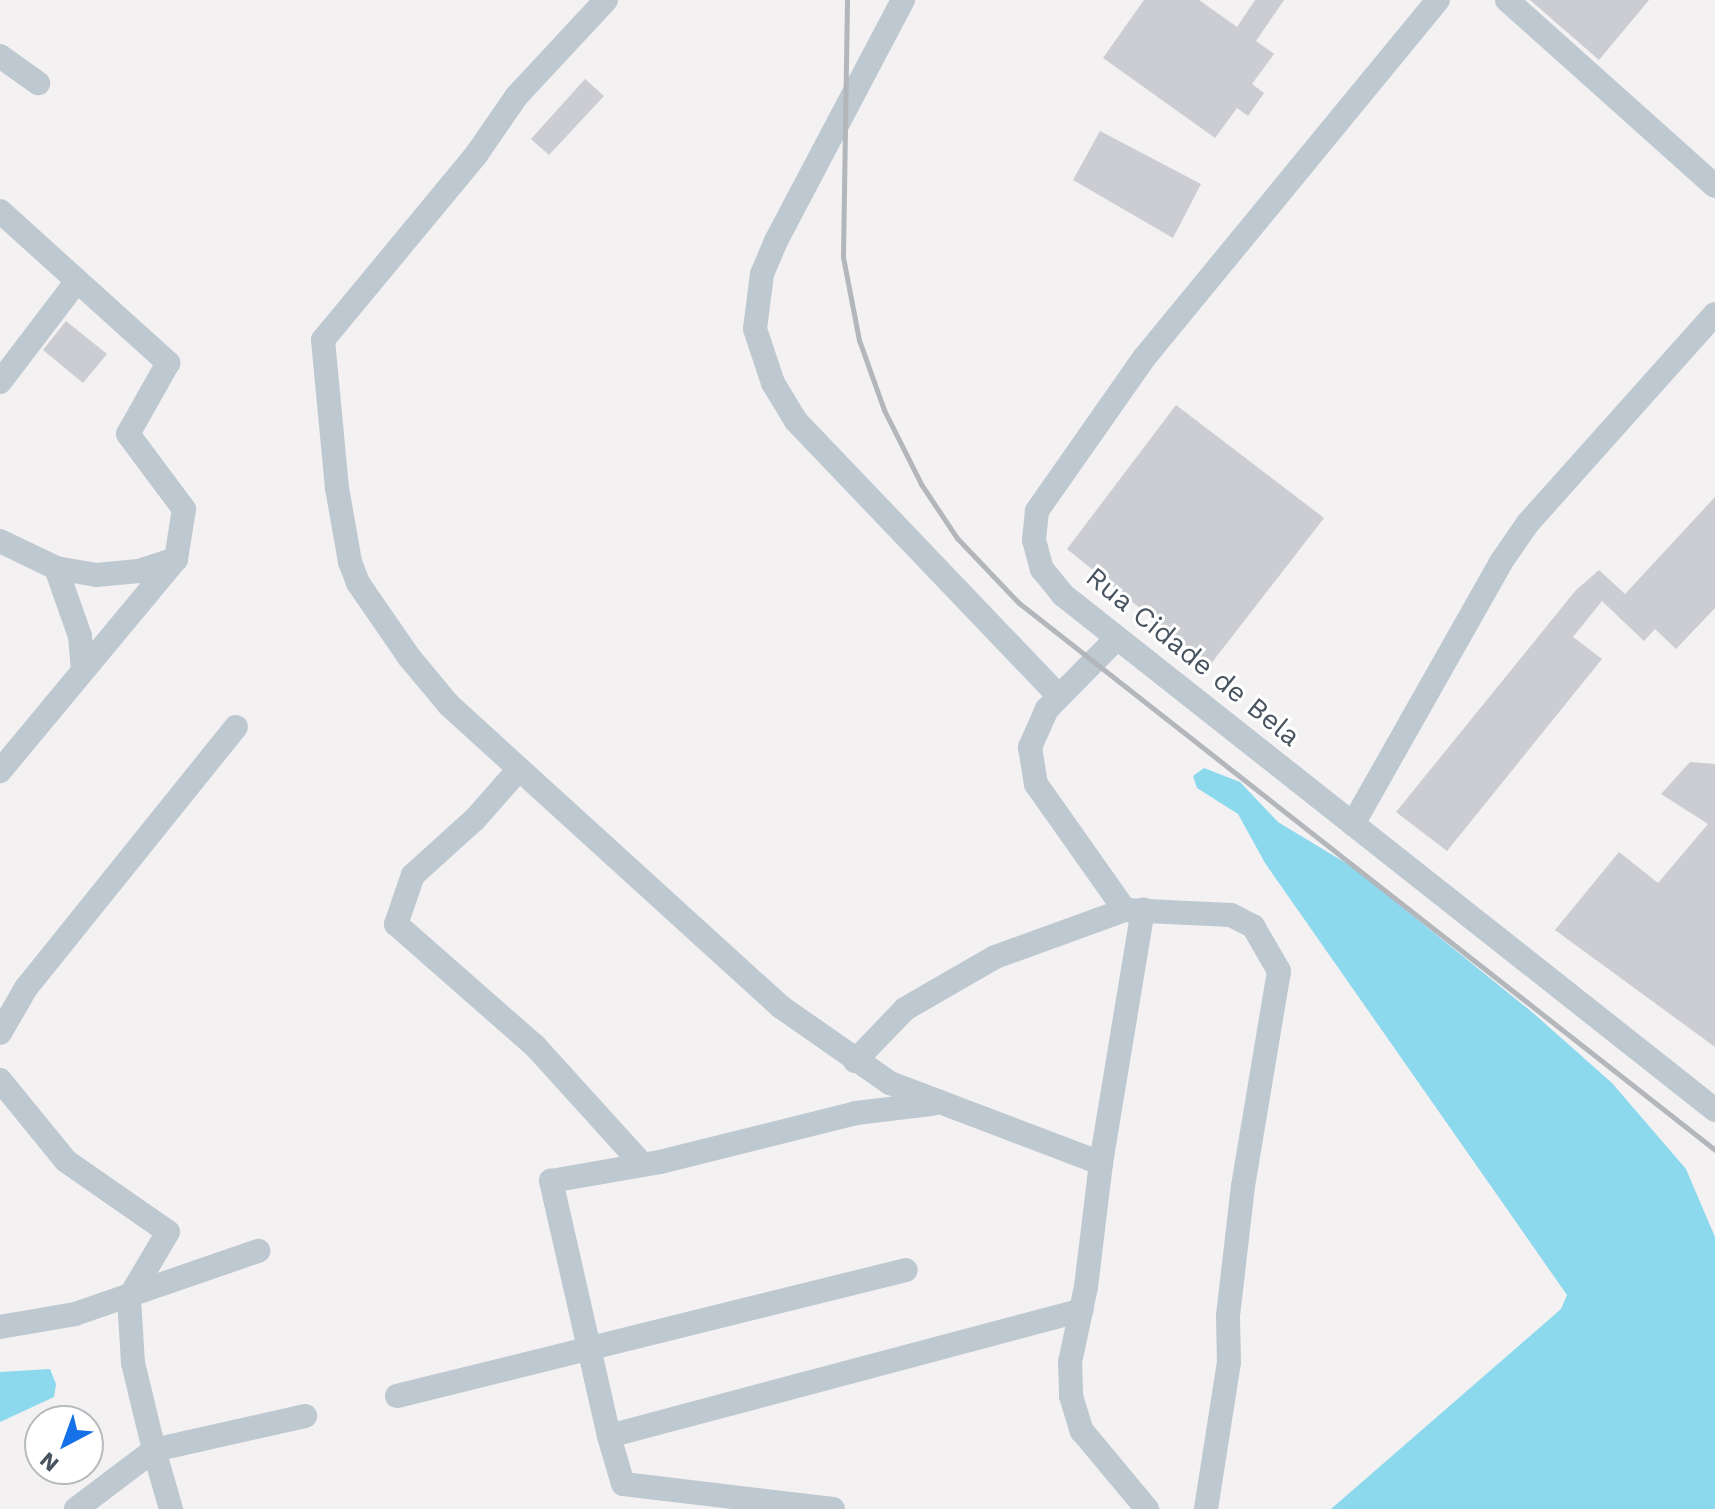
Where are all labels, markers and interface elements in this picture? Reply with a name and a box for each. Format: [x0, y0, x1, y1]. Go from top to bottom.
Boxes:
street label: Rua Cidade de Bela [1079, 560, 1307, 754]
north arrow [24, 1405, 104, 1485]
text: N [35, 1447, 64, 1477]

